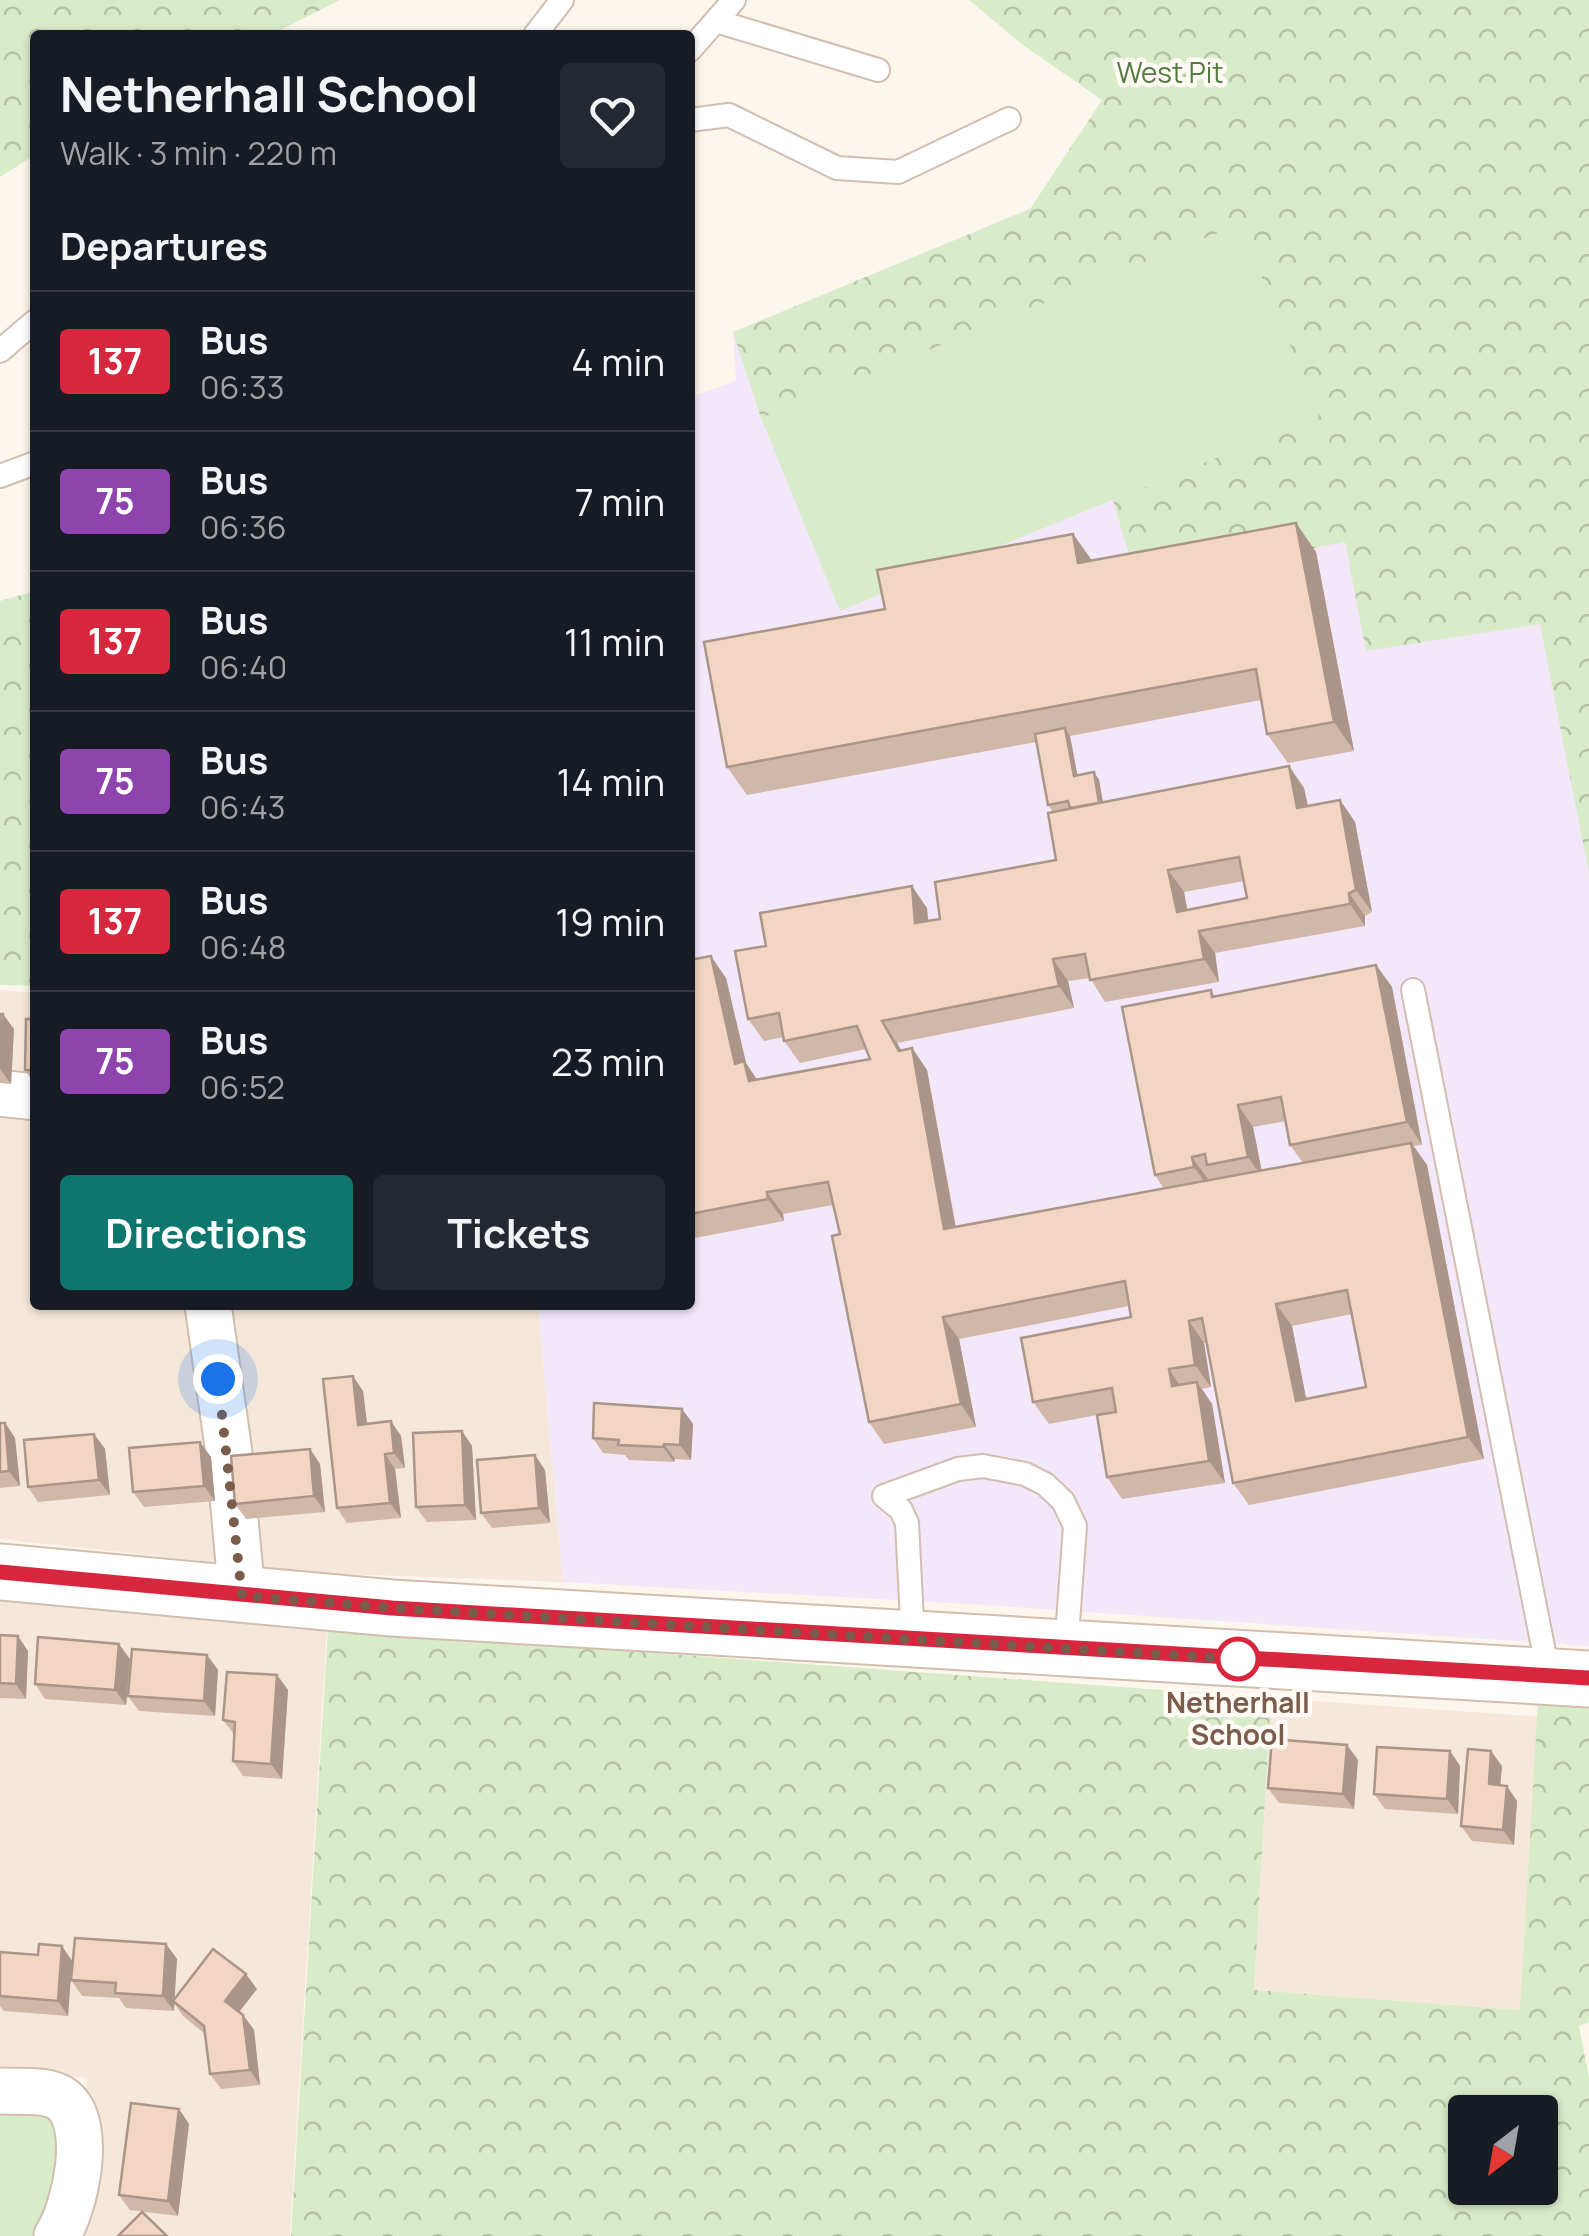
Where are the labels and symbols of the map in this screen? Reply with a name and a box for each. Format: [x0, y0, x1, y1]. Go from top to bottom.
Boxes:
park label: West Pit [1116, 53, 1224, 91]
your location [193, 1354, 243, 1404]
marker: Netherhall School [1217, 1638, 1259, 1680]
place label: Netherhall School [1166, 1683, 1310, 1753]
north arrow [1448, 2095, 1558, 2205]

